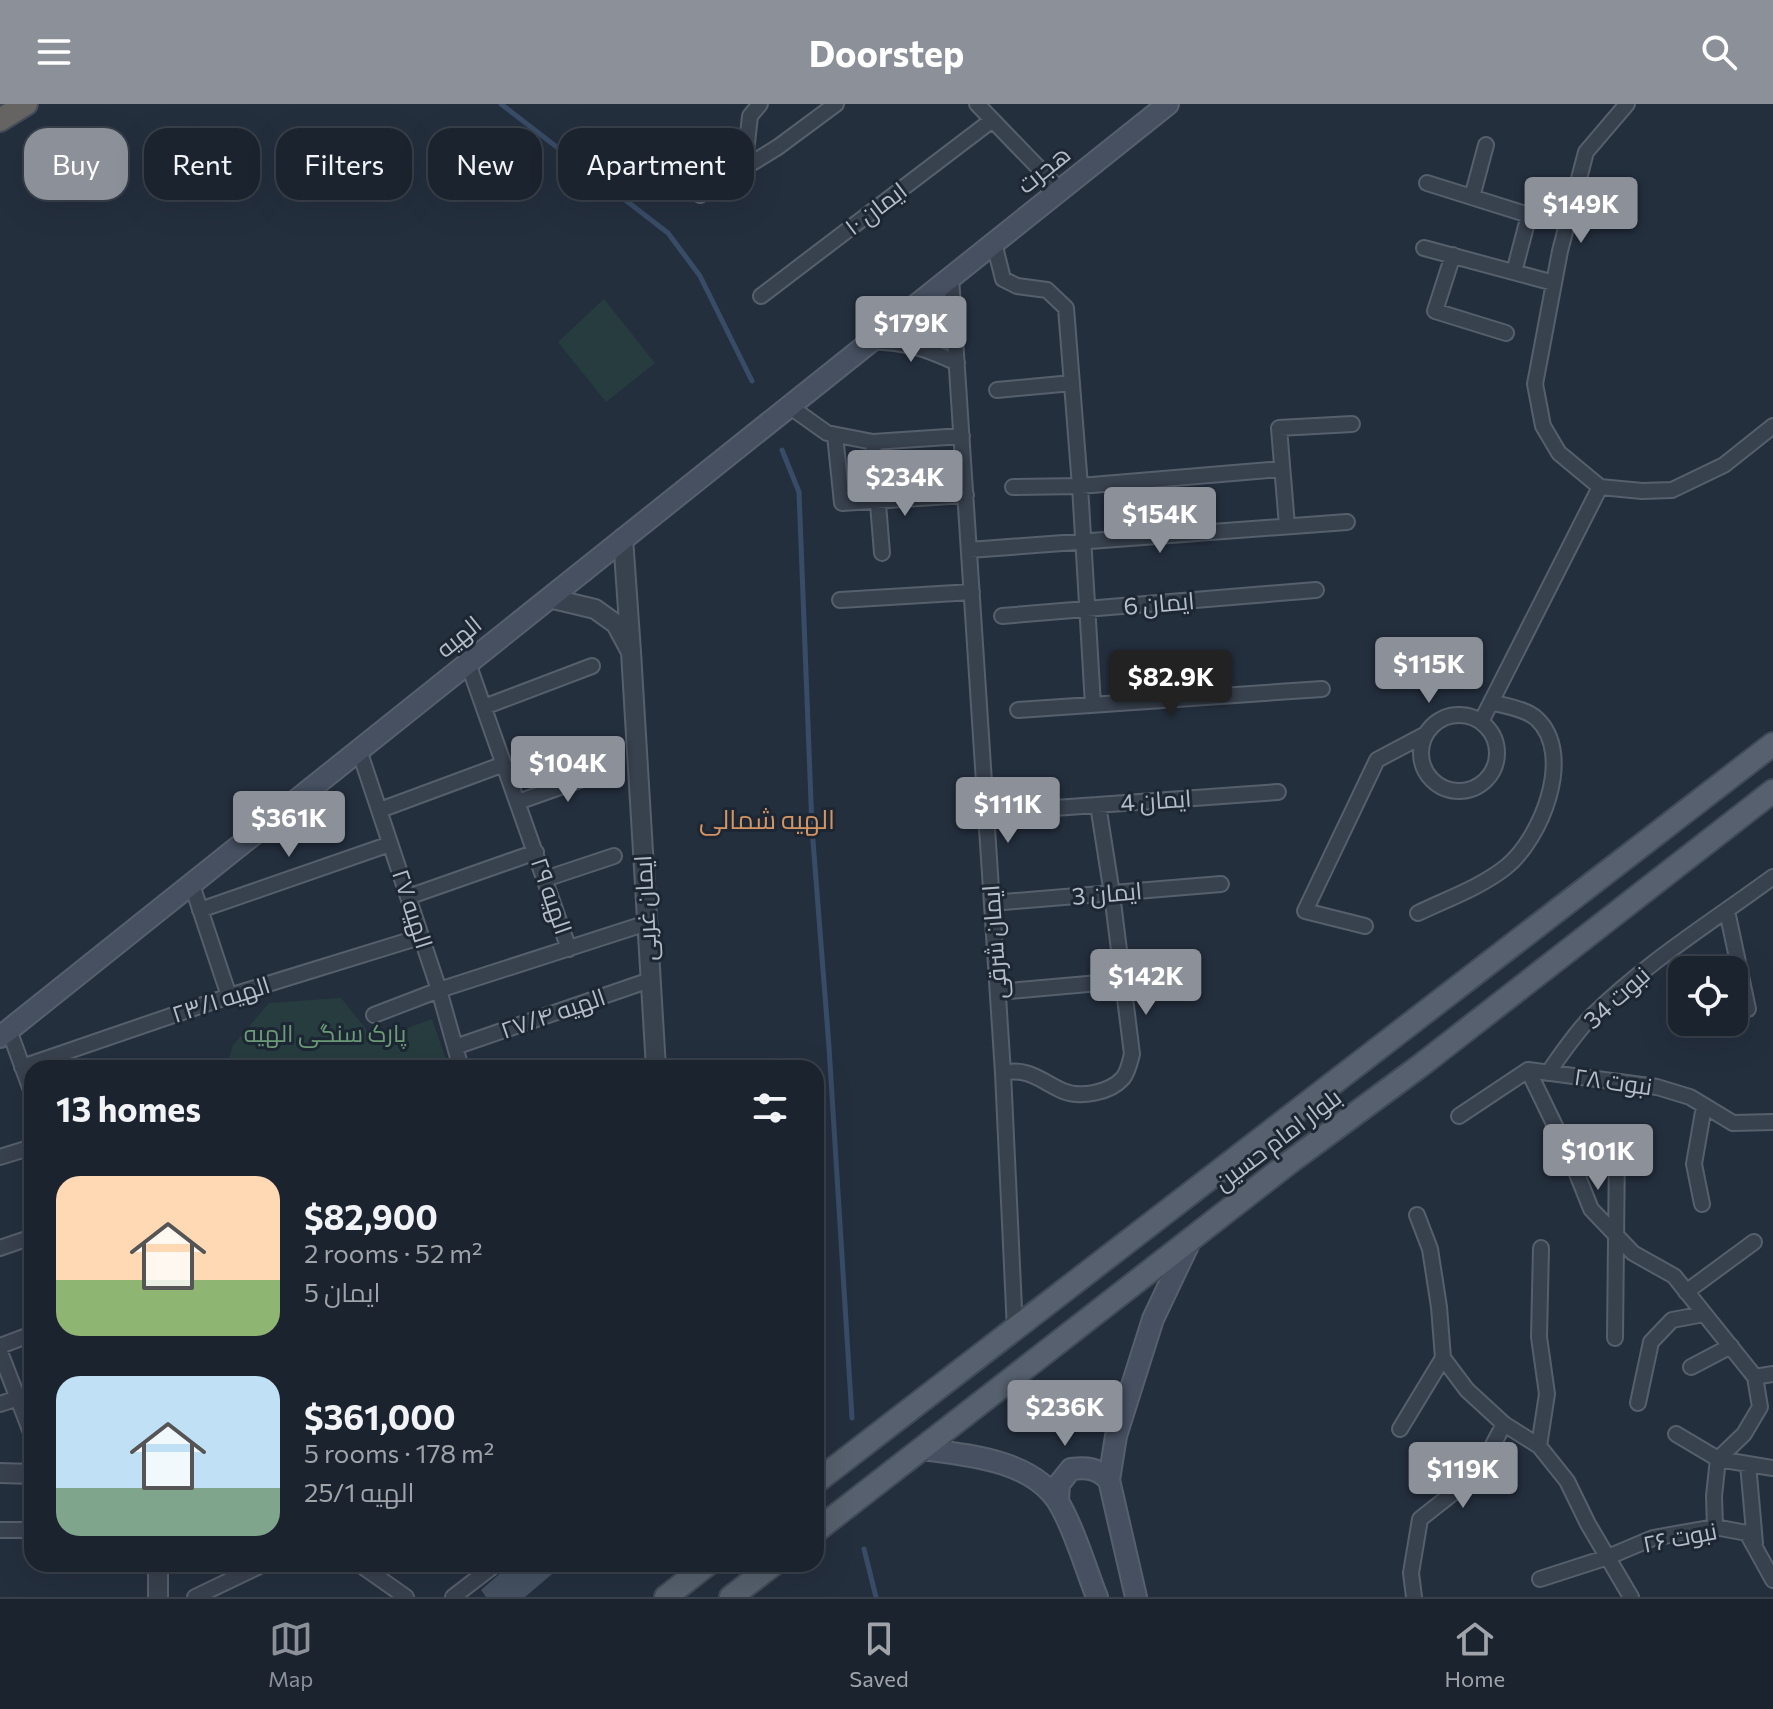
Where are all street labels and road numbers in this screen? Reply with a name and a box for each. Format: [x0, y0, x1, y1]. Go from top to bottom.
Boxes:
street label: هجرت [1011, 139, 1075, 199]
street label: ایمان ۱۰ [838, 175, 912, 241]
street label: ایمان 6 [1122, 585, 1196, 621]
street label: الهیه [430, 609, 487, 664]
street label: ایمان 4 [1119, 783, 1192, 817]
street label: الهیه ۲۹ [525, 853, 579, 938]
street label: ایمان غربی [627, 854, 663, 962]
street label: الهیه ۲۷ [386, 865, 440, 952]
street label: ایمان 3 [1071, 875, 1143, 911]
street label: ایمان شرقی [975, 884, 1013, 1000]
street label: نبوت 34 [1577, 960, 1655, 1034]
street label: الهیه ۲۳/۱ [168, 969, 274, 1029]
street label: الهیه ۲۷/۴ [496, 981, 609, 1045]
street label: نبوت ۲۸ [1572, 1061, 1654, 1100]
street label: بلوار امام حسین [1208, 1082, 1348, 1198]
street label: نبوت ۲۶ [1640, 1515, 1719, 1558]

